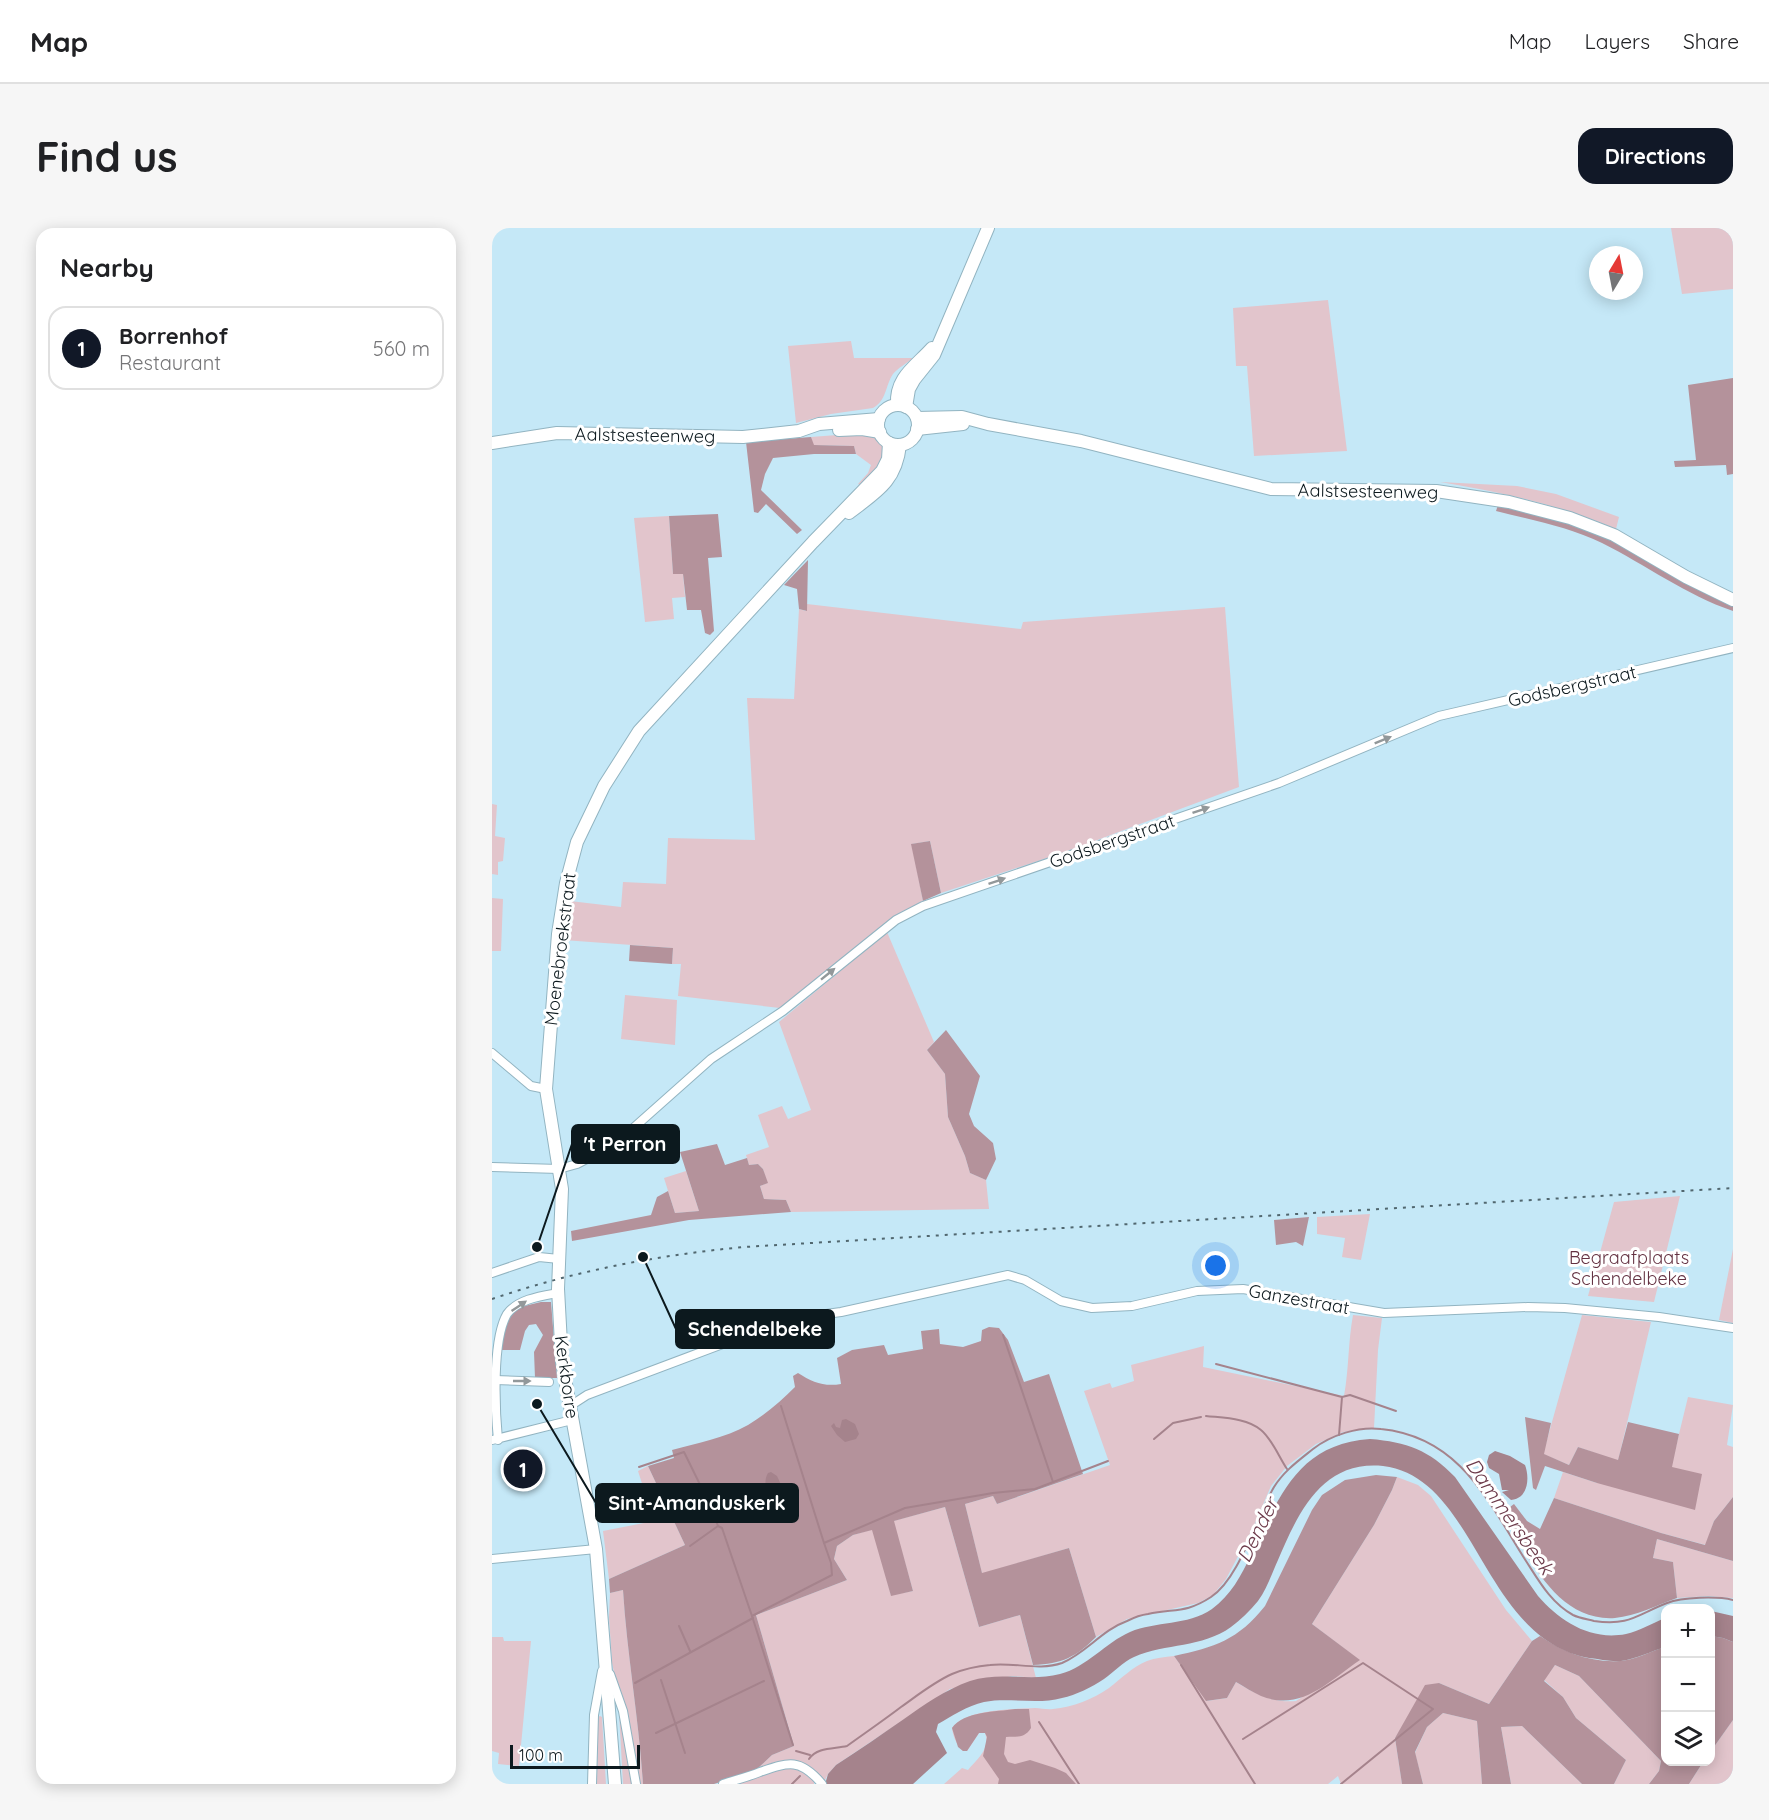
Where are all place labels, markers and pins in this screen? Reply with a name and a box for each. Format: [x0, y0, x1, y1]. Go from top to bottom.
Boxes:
callout: 't Perron [572, 1125, 679, 1163]
callout: Schendelbeke [676, 1310, 834, 1348]
pin: 1 [504, 1446, 543, 1492]
callout: Sint-Amanduskerk [596, 1484, 798, 1522]

